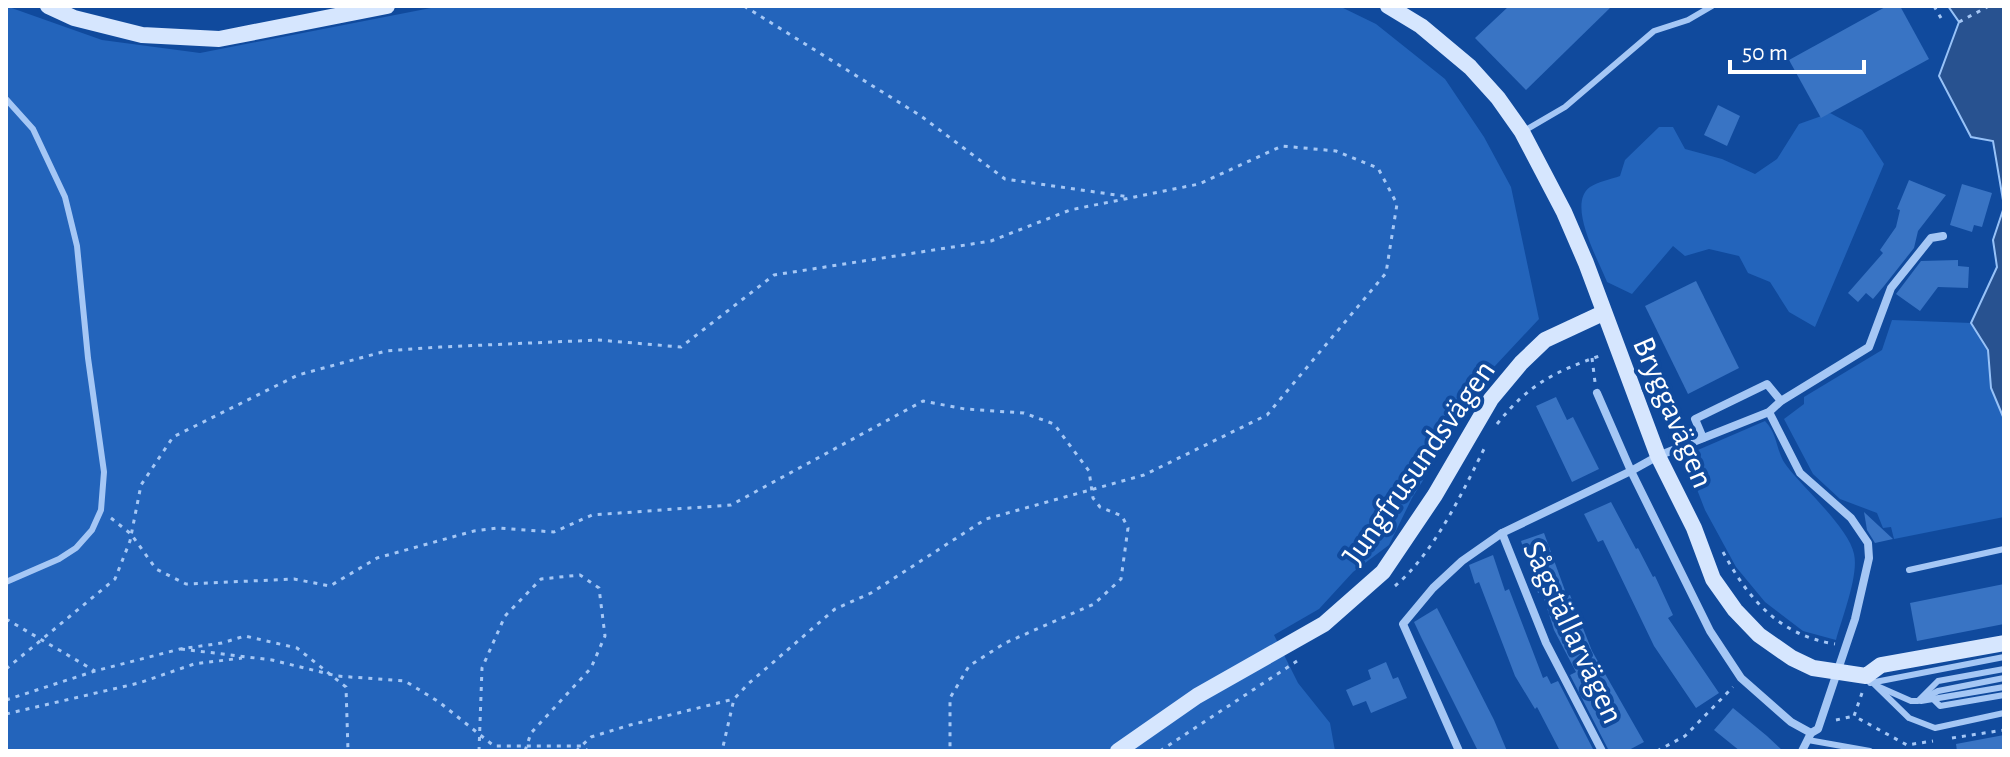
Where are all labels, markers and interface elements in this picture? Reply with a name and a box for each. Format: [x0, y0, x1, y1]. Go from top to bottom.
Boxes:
scale bar [1730, 24, 1864, 74]
text: 50 m [1742, 41, 1788, 65]
street label: Bryggavägen [1627, 332, 1719, 492]
street label: Jungfrusundsvägen [1336, 355, 1501, 571]
street label: Sågställarvägen [1517, 536, 1629, 729]

